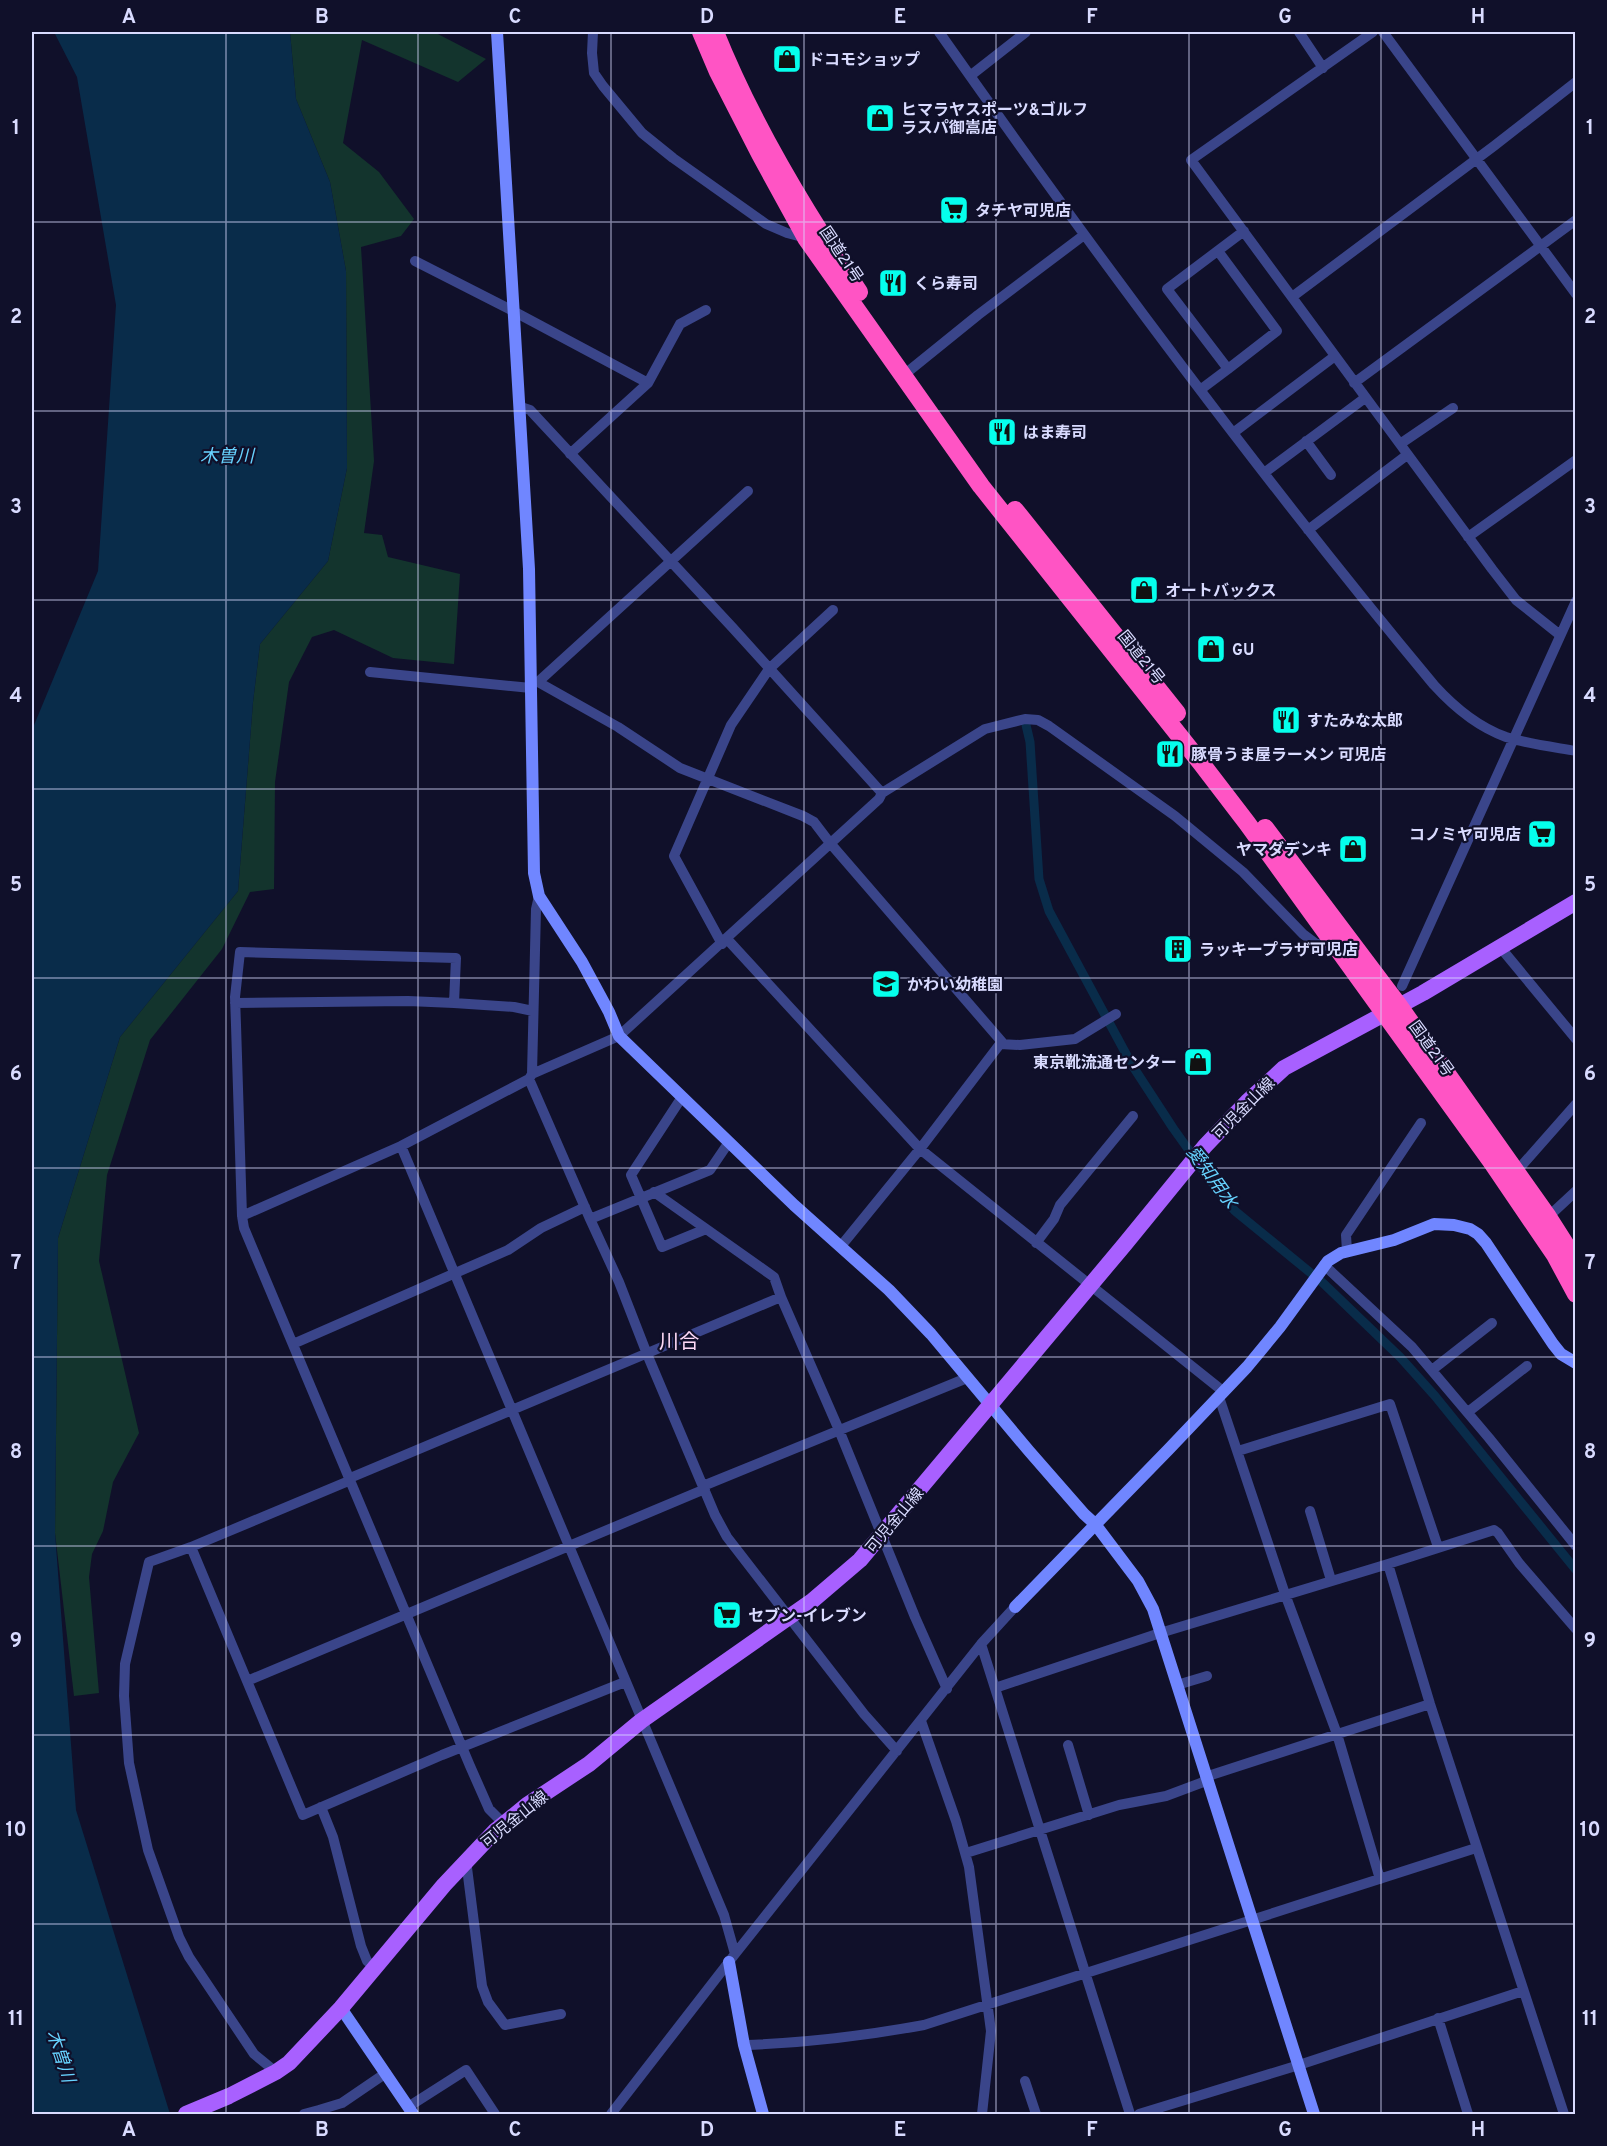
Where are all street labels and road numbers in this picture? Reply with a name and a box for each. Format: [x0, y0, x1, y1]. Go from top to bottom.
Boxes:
street label: 国道21号 [814, 223, 866, 287]
street label: 国道21号 [1113, 627, 1168, 689]
street label: 国道21号 [1404, 1018, 1457, 1081]
street label: 可児金山線 [1209, 1074, 1280, 1145]
street label: 可児金山線 [862, 1484, 929, 1558]
street label: 可児金山線 [478, 1788, 553, 1854]

